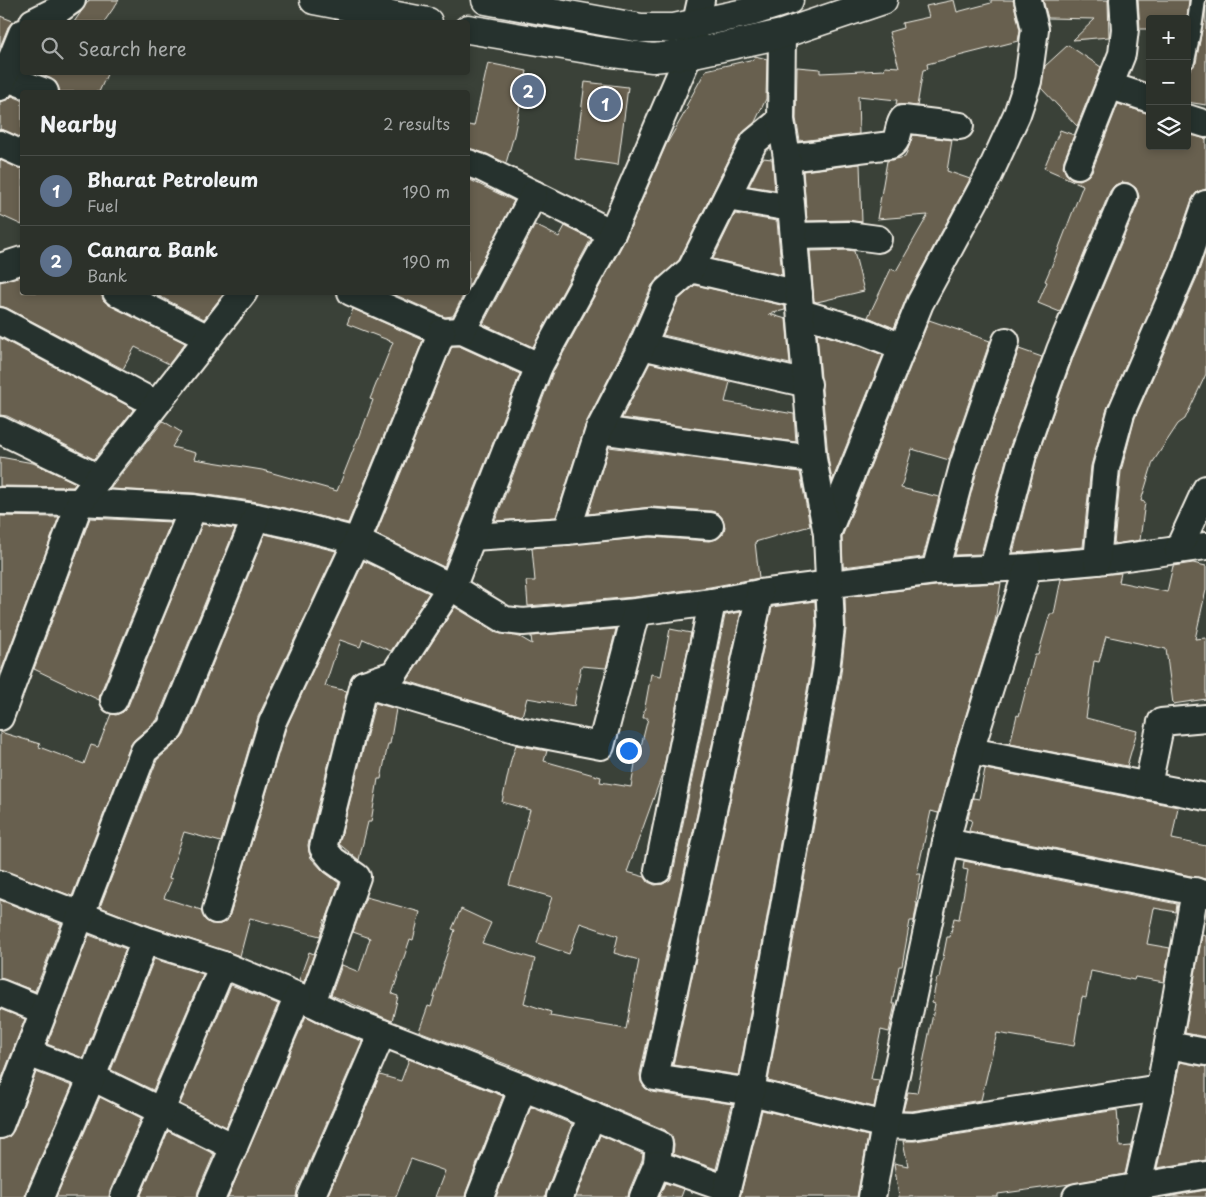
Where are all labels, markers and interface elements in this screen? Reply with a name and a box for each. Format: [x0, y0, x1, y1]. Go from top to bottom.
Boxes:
map controls [1146, 15, 1191, 150]
button: + [1146, 15, 1191, 60]
search box [20, 20, 470, 75]
icon: search [38, 34, 66, 62]
text: Search here [78, 34, 187, 62]
button: − [1146, 60, 1191, 105]
pin: 2 [512, 72, 544, 110]
pin: 1 [589, 85, 621, 123]
button: layers [1146, 105, 1191, 150]
text: Nearby [40, 107, 117, 139]
text: 2 results [383, 111, 450, 135]
text: Bharat Petroleum [87, 165, 258, 193]
text: 1 [52, 179, 60, 203]
text: 190 m [402, 179, 450, 203]
text: Fuel [87, 193, 118, 217]
text: Canara Bank [87, 235, 218, 263]
text: 2 [50, 249, 62, 273]
text: 190 m [402, 249, 450, 273]
text: Bank [87, 263, 127, 287]
your location [616, 738, 642, 764]

